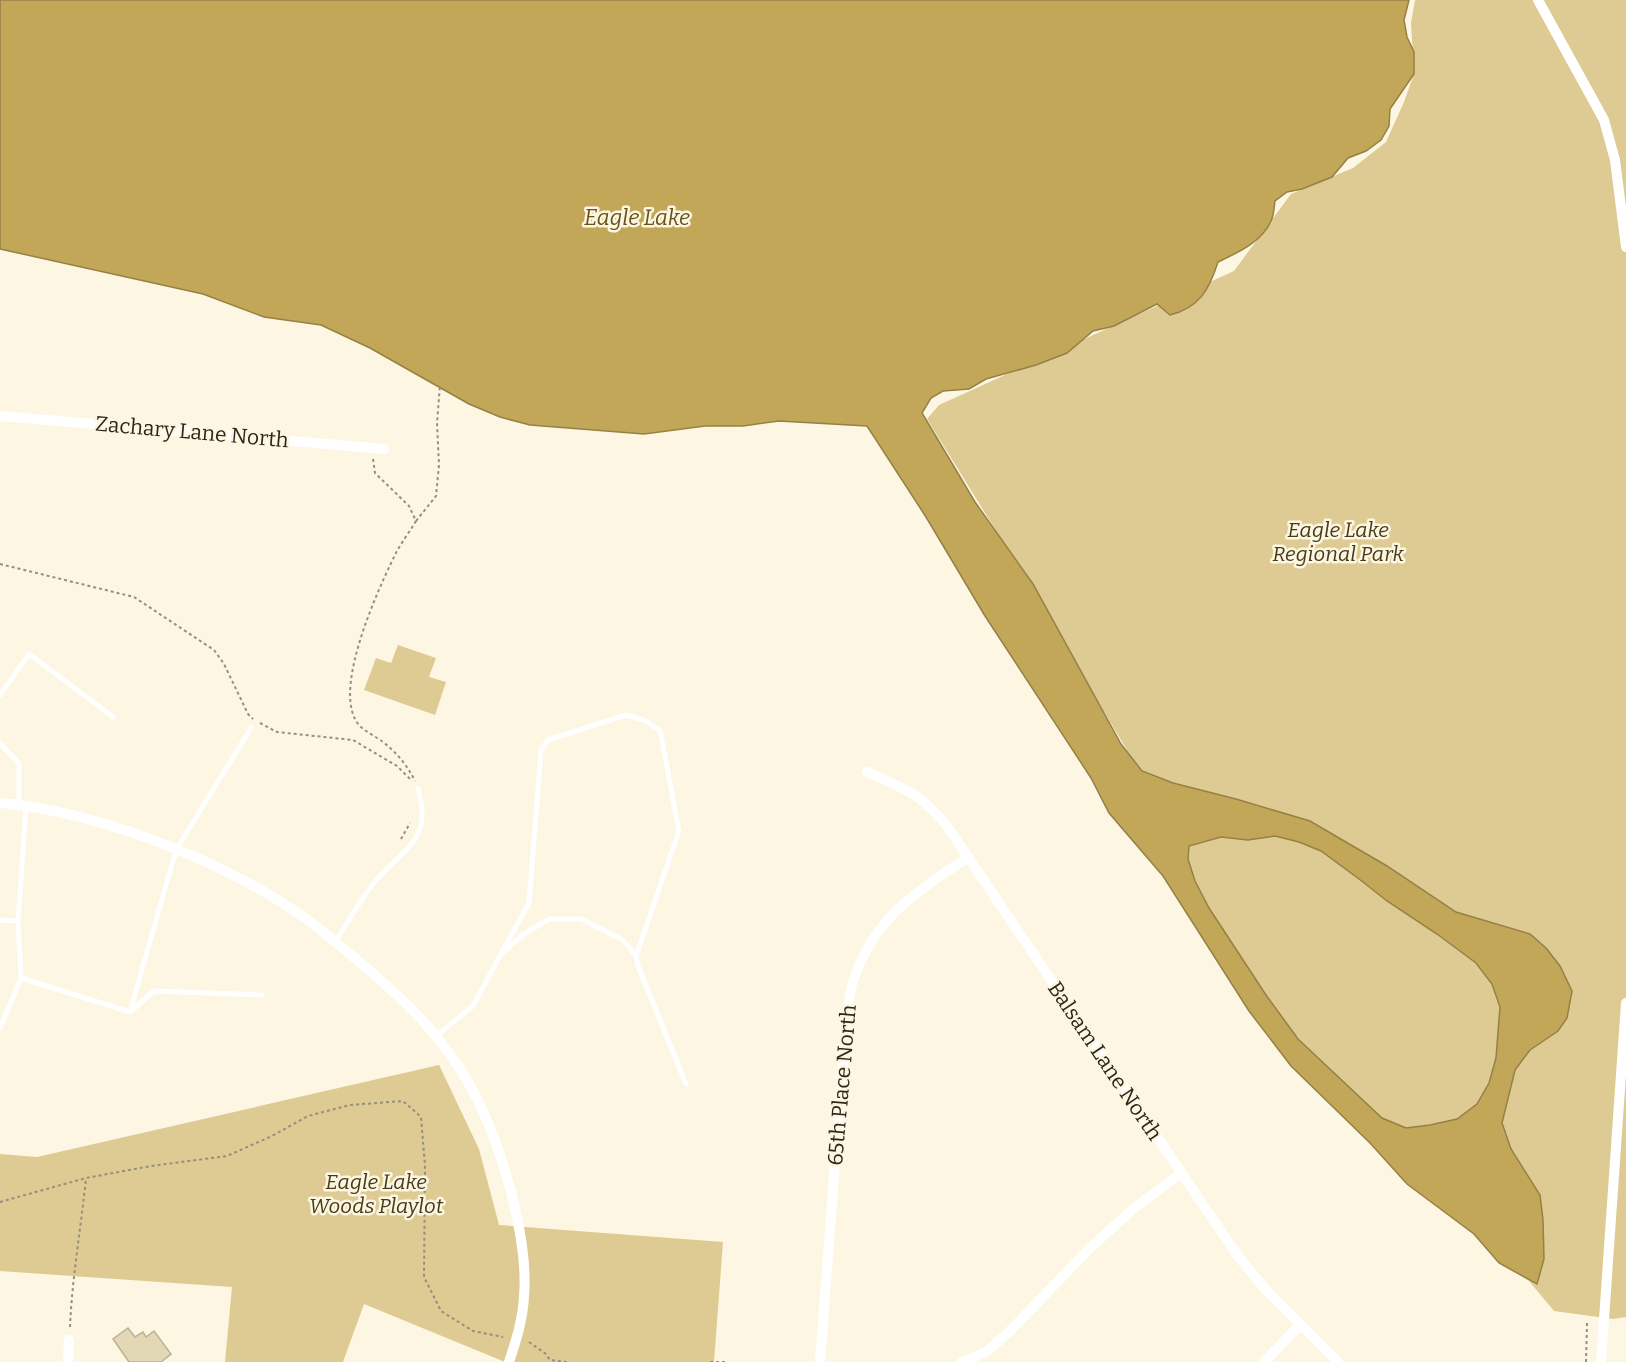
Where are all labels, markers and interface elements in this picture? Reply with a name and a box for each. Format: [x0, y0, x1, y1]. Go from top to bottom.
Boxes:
water label: Eagle Lake [584, 204, 690, 231]
street label: Zachary Lane North [94, 411, 290, 453]
park label: Eagle Lake Regional Park [1272, 517, 1404, 567]
street label: Balsam Lane North [1042, 977, 1168, 1145]
street label: 65th Place North [822, 1003, 862, 1167]
park label: Eagle Lake Woods Playlot [309, 1169, 444, 1219]

